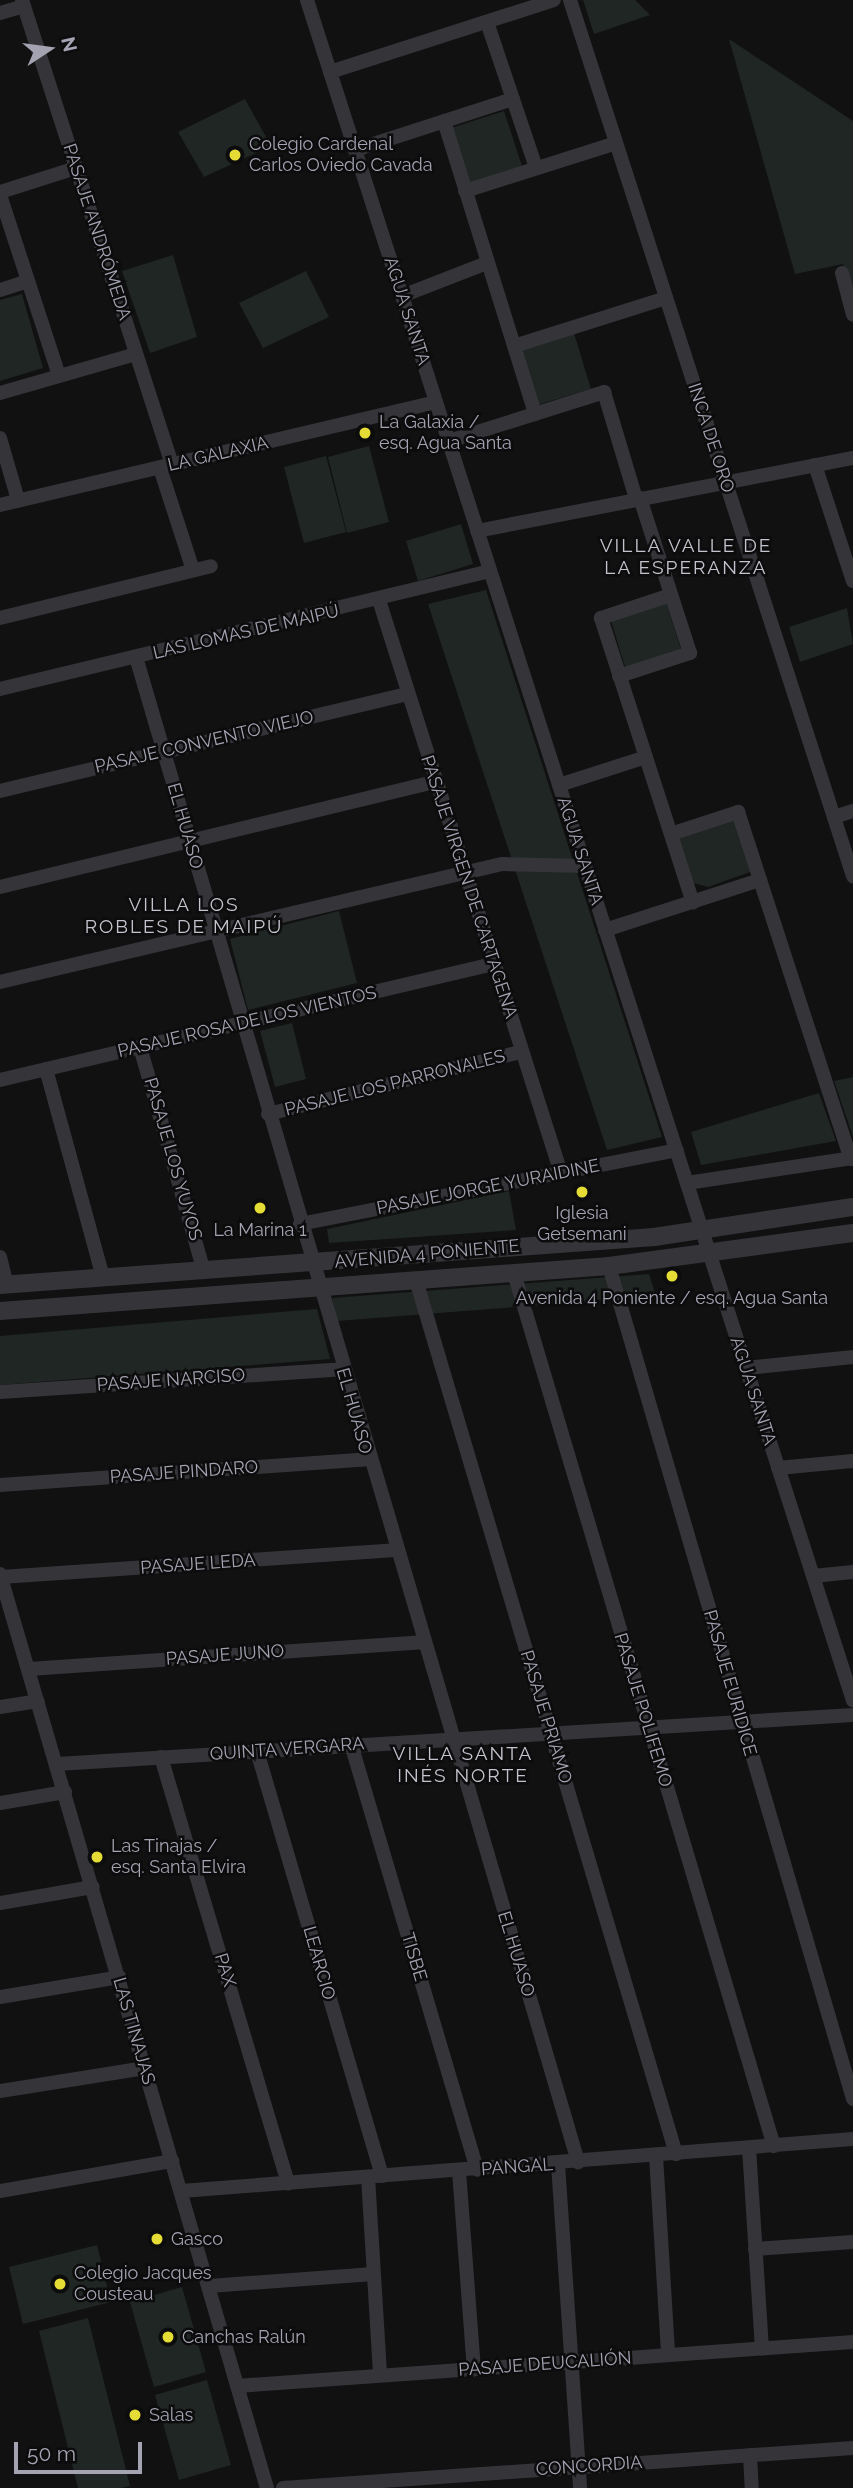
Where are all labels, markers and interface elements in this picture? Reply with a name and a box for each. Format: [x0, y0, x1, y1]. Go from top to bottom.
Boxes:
north arrow [14, 14, 84, 84]
text: N [57, 35, 82, 54]
place label: Colegio Cardenal Carlos Oviedo Cavada [249, 134, 433, 176]
street label: PASAJE ANDRÓMEDA [58, 141, 136, 323]
marker: Colegio Cardenal Carlos Oviedo Cavada [227, 147, 243, 163]
street label: AGUA SANTA [379, 254, 435, 368]
street label: INCA DE ORO [683, 380, 739, 496]
place label: La Galaxia / esq. Agua Santa [379, 412, 512, 454]
marker: La Galaxia / esq. Agua Santa [357, 425, 373, 441]
street label: LA GALAXIA [165, 432, 271, 476]
district label: VILLA VALLE DE LA ESPERANZA [601, 535, 771, 579]
street label: LAS LOMAS DE MAIPÚ [151, 600, 341, 664]
street label: PASAJE CONVENTO VIEJO [92, 706, 316, 778]
street label: PASAJE VIRGEN DE CARTAGENA [416, 752, 522, 1022]
street label: EL HUASO [162, 780, 208, 872]
street label: AGUA SANTA [552, 794, 608, 908]
district label: VILLA LOS ROBLES DE MAIPÚ [87, 894, 281, 938]
street label: PASAJE ROSA DE LOS VIENTOS [115, 982, 379, 1062]
street label: PASAJE LOS PARRONALES [283, 1045, 507, 1121]
street label: PASAJE LOS YUYOS [139, 1075, 207, 1243]
street label: PASAJE JORGE YURAIDINE [374, 1155, 602, 1219]
marker: Iglesia Getsemani [574, 1184, 590, 1200]
marker: La Marina 1 [252, 1200, 268, 1216]
place label: Iglesia Getsemani [537, 1203, 627, 1246]
place label: La Marina 1 [213, 1219, 307, 1241]
street label: AVENIDA 4 PONIENTE [333, 1235, 521, 1273]
marker: Avenida 4 Poniente / esq. Agua Santa [664, 1268, 680, 1284]
place label: Avenida 4 Poniente / esq. Agua Santa [516, 1287, 828, 1309]
street label: AGUA SANTA [725, 1334, 781, 1448]
street label: PASAJE NARCISO [96, 1364, 246, 1396]
street label: EL HUASO [331, 1365, 377, 1457]
street label: PASAJE PINDARO [109, 1456, 259, 1488]
street label: PASAJE LEDA [140, 1549, 256, 1579]
street label: PASAJE EURIDICE [699, 1608, 761, 1758]
street label: PASAJE POLIFEMO [609, 1630, 677, 1790]
street label: PASAJE JUNO [165, 1640, 285, 1670]
street label: PASAJE PRIAMO [515, 1648, 577, 1786]
street label: QUINTA VERGARA [209, 1733, 365, 1765]
district label: VILLA SANTA INÉS NORTE [394, 1743, 532, 1787]
place label: Las Tinajas / esq. Santa Elvira [111, 1836, 246, 1878]
marker: Las Tinajas / esq. Santa Elvira [89, 1849, 105, 1865]
street label: EL HUASO [493, 1908, 539, 2000]
street label: LEARCIO [298, 1924, 340, 2002]
street label: TISBE [396, 1930, 432, 1984]
street label: PAX [210, 1951, 240, 1989]
street label: LAS TINAJAS [108, 1975, 160, 2087]
street label: PANGAL [480, 2154, 554, 2180]
place label: Gasco [171, 2228, 223, 2250]
marker: Gasco [149, 2231, 165, 2247]
place label: Colegio Jacques Cousteau [74, 2263, 212, 2306]
marker: Colegio Jacques Cousteau [52, 2276, 68, 2292]
place label: Canchas Ralún [182, 2326, 306, 2348]
marker: Canchas Ralún [160, 2329, 176, 2345]
street label: PASAJE DEUCALIÓN [458, 2347, 632, 2381]
place label: Salas [149, 2404, 193, 2426]
marker: Salas [127, 2407, 143, 2423]
scale bar [18, 2428, 145, 2472]
text: 50 m [27, 2441, 76, 2466]
street label: CONCORDIA [535, 2452, 643, 2480]

